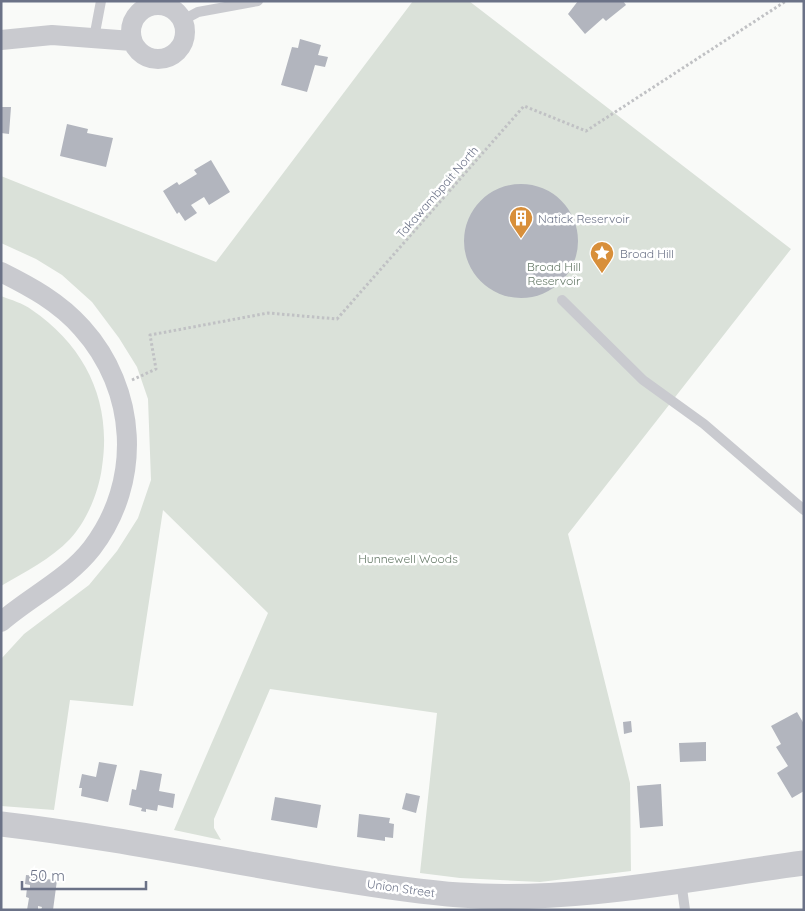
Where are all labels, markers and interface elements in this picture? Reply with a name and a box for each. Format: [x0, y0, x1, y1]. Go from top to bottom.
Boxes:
street label: Takawambpait North [393, 143, 481, 241]
building icon: Natick Reservoir [508, 205, 534, 239]
place label: Natick Reservoir [538, 211, 630, 226]
place icon: Broad Hill [589, 240, 615, 274]
place label: Broad Hill [620, 246, 674, 261]
park label: Broad Hill Reservoir [527, 259, 581, 288]
park label: Hunnewell Woods [358, 551, 458, 566]
scale bar [22, 858, 146, 890]
text: 50 m [30, 866, 65, 885]
street label: Union Street [366, 876, 436, 900]

